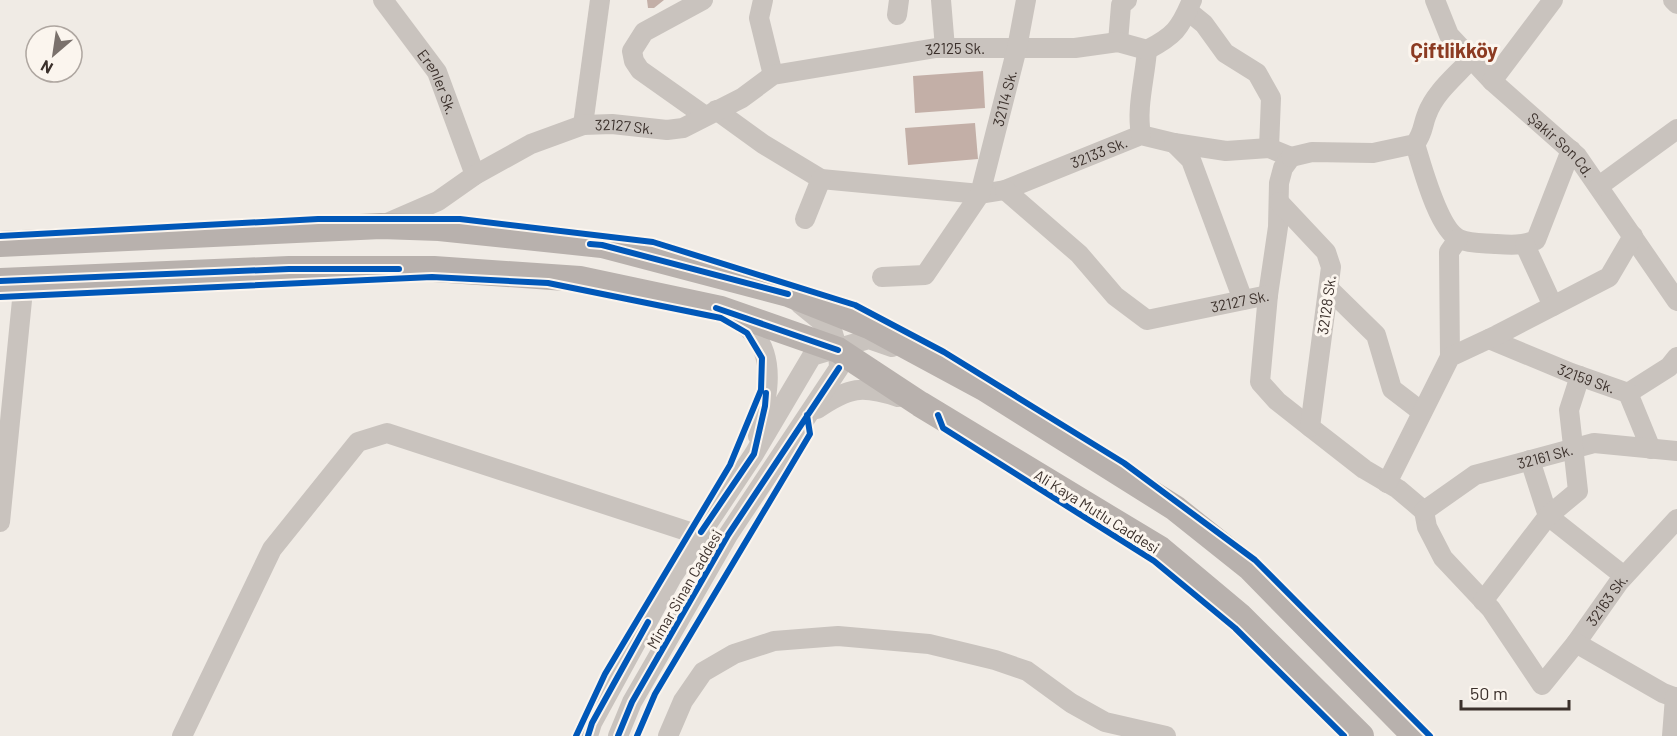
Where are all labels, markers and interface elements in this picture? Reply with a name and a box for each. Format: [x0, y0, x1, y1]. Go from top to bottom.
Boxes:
north arrow [24, 24, 84, 84]
district label: Çiftlikköy [1410, 37, 1498, 62]
street label: 32125 Sk. [924, 39, 985, 59]
street label: Erenler Sk. [414, 45, 461, 117]
text: N [37, 57, 56, 78]
street label: 32114 Sk. [988, 68, 1020, 128]
street label: Şakir Son Cd. [1525, 108, 1598, 181]
street label: 32127 Sk. [595, 115, 655, 138]
street label: 32133 Sk. [1068, 132, 1130, 172]
street label: 32128 Sk. [1313, 274, 1339, 336]
street label: 32127 Sk. [1209, 286, 1271, 316]
street label: 32159 Sk. [1555, 359, 1618, 397]
street label: 32161 Sk. [1515, 440, 1575, 472]
street label: Ali Kaya Mutlu Caddesi [1031, 465, 1163, 557]
street label: Mimar Sinan Caddesi [643, 526, 725, 652]
street label: 32163 Sk. [1582, 570, 1631, 629]
scale bar [1461, 673, 1569, 711]
text: 50 m [1470, 682, 1508, 704]

